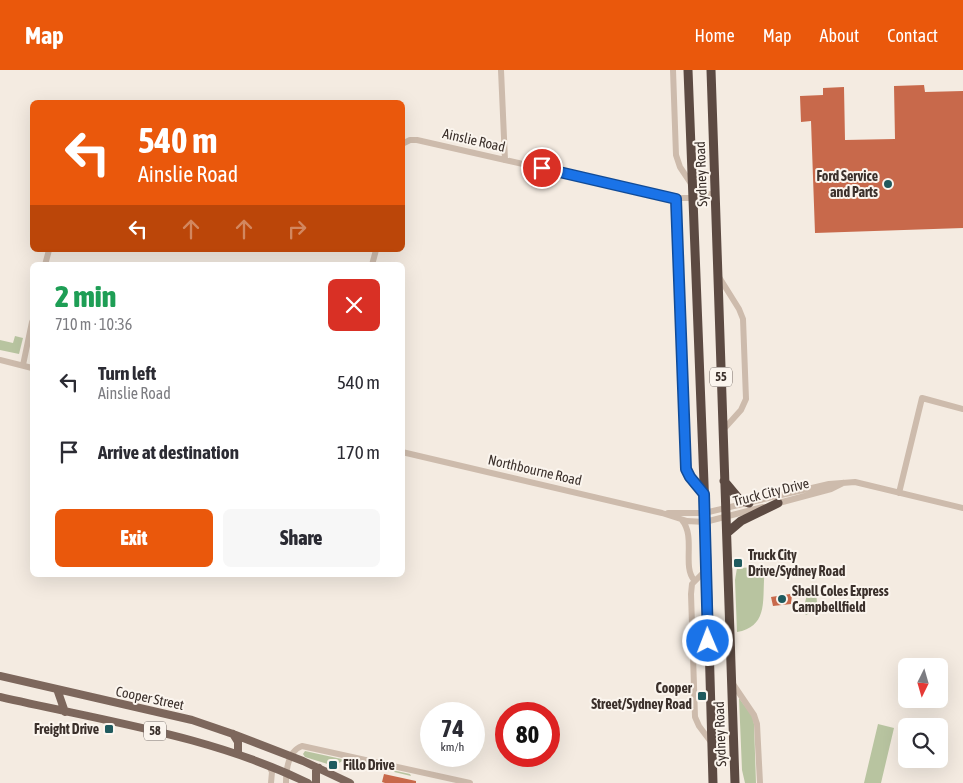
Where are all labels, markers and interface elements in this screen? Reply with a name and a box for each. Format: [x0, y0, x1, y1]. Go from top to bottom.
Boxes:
text: Map [25, 22, 64, 49]
text: Home [695, 25, 735, 46]
text: Map [763, 25, 792, 46]
text: About [820, 25, 859, 46]
text: Contact [887, 25, 938, 46]
icon: left [55, 120, 120, 185]
text: 540 m [138, 120, 217, 160]
street label: Ainslie Road [441, 125, 507, 155]
street label: Sydney Road [692, 141, 710, 207]
pin [521, 147, 563, 189]
icon: arrive [528, 154, 556, 182]
text: Ainslie Road [138, 161, 238, 187]
place label: Ford Service and Parts [816, 168, 878, 200]
marker: Ford Service and Parts [882, 178, 894, 190]
icon: left [124, 215, 152, 243]
icon: ahead [177, 215, 205, 243]
icon: ahead [230, 215, 258, 243]
icon: right [283, 215, 311, 243]
text: 2 min [55, 279, 116, 313]
button: close [328, 279, 380, 331]
text: 710 m · 10:36 [55, 315, 132, 333]
text: Turn left [98, 362, 156, 384]
icon: left [55, 368, 83, 396]
road number: 55 [710, 368, 732, 386]
text: 540 m [337, 371, 380, 393]
text: Ainslie Road [98, 384, 171, 402]
icon: arrive [55, 438, 83, 466]
text: Arrive at destination [98, 441, 239, 463]
text: 170 m [337, 441, 380, 463]
street label: Northbourne Road [487, 451, 583, 489]
street label: Truck City Drive [731, 475, 811, 509]
button: Exit [55, 509, 213, 567]
button: Share [223, 509, 380, 567]
place label: Truck City Drive/Sydney Road [748, 547, 846, 579]
marker: Truck City Drive/Sydney Road [732, 557, 744, 569]
place label: Shell Coles Express Campbellfield [792, 583, 889, 615]
marker: Shell Coles Express Campbellfield [776, 593, 788, 605]
position arrow [681, 614, 733, 666]
north arrow [898, 658, 948, 708]
map controls [898, 658, 948, 768]
place label: Cooper Street/Sydney Road [591, 680, 693, 712]
street label: Cooper Street [114, 683, 186, 713]
marker: Cooper Street/Sydney Road [696, 690, 708, 702]
street label: Sydney Road [711, 701, 729, 767]
speed limit sign: 80 [495, 702, 560, 767]
text: 74 [441, 714, 464, 742]
button: search [898, 718, 948, 768]
place label: Freight Drive [34, 721, 99, 737]
road number: 58 [144, 721, 166, 740]
marker: Freight Drive [103, 723, 115, 735]
text: km/h [441, 740, 464, 754]
place label: Fillo Drive [343, 757, 395, 773]
marker: Fillo Drive [327, 759, 339, 771]

